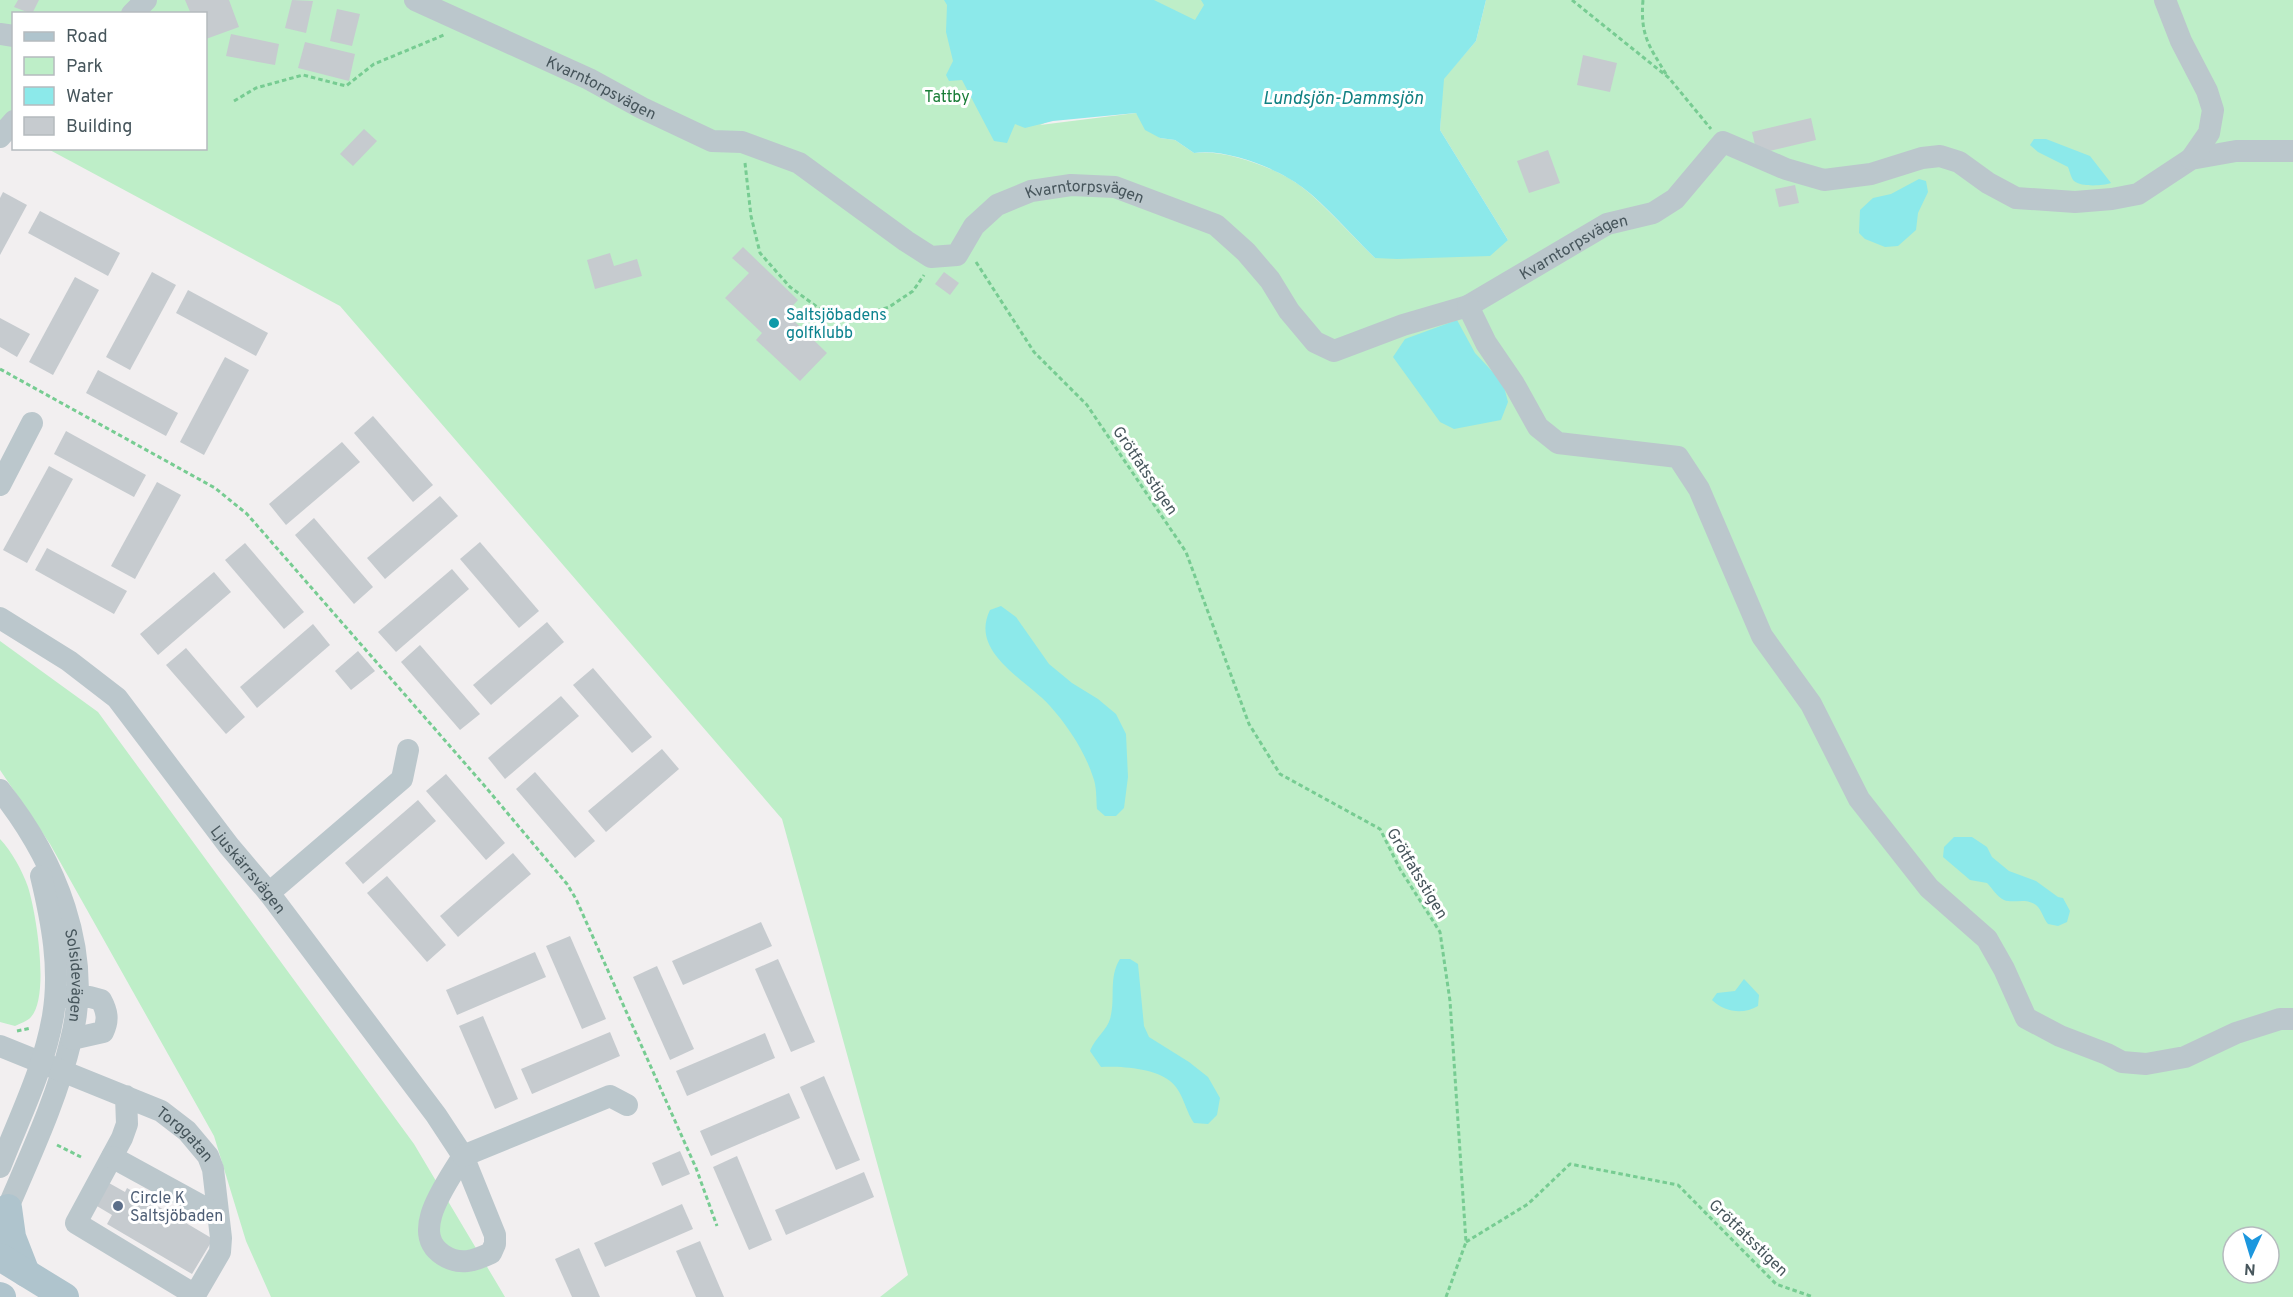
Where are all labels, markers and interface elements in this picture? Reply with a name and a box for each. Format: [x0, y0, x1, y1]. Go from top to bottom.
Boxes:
legend [12, 12, 207, 150]
text: Road [66, 26, 108, 49]
street label: Kvarntorpsvägen [542, 53, 659, 125]
text: Park [66, 56, 103, 79]
text: Water [66, 86, 113, 109]
park label: Tattby [924, 88, 970, 108]
water label: Lundsjön-Dammsjön [1263, 88, 1423, 111]
text: Building [66, 116, 132, 139]
street label: Kvarntorpsvägen [1022, 177, 1147, 209]
street label: Kvarntorpsvägen [1516, 211, 1630, 285]
place label: Saltsjöbadens golfklubb [786, 306, 887, 344]
marker: Saltsjöbadens golfklubb [767, 316, 781, 330]
street label: Grötfatsstigen [1107, 423, 1181, 519]
street label: Ljuskärrsvägen [205, 822, 289, 919]
street label: Grötfatsstigen [1381, 825, 1451, 923]
street label: Solsidevägen [59, 927, 86, 1023]
street label: Torggatan [151, 1103, 217, 1167]
place label: Circle K Saltsjöbaden [130, 1189, 223, 1227]
street label: Grötfatsstigen [1704, 1196, 1791, 1281]
marker: Circle K Saltsjöbaden [111, 1199, 125, 1213]
north arrow [2221, 1225, 2281, 1285]
text: N [2244, 1258, 2257, 1278]

